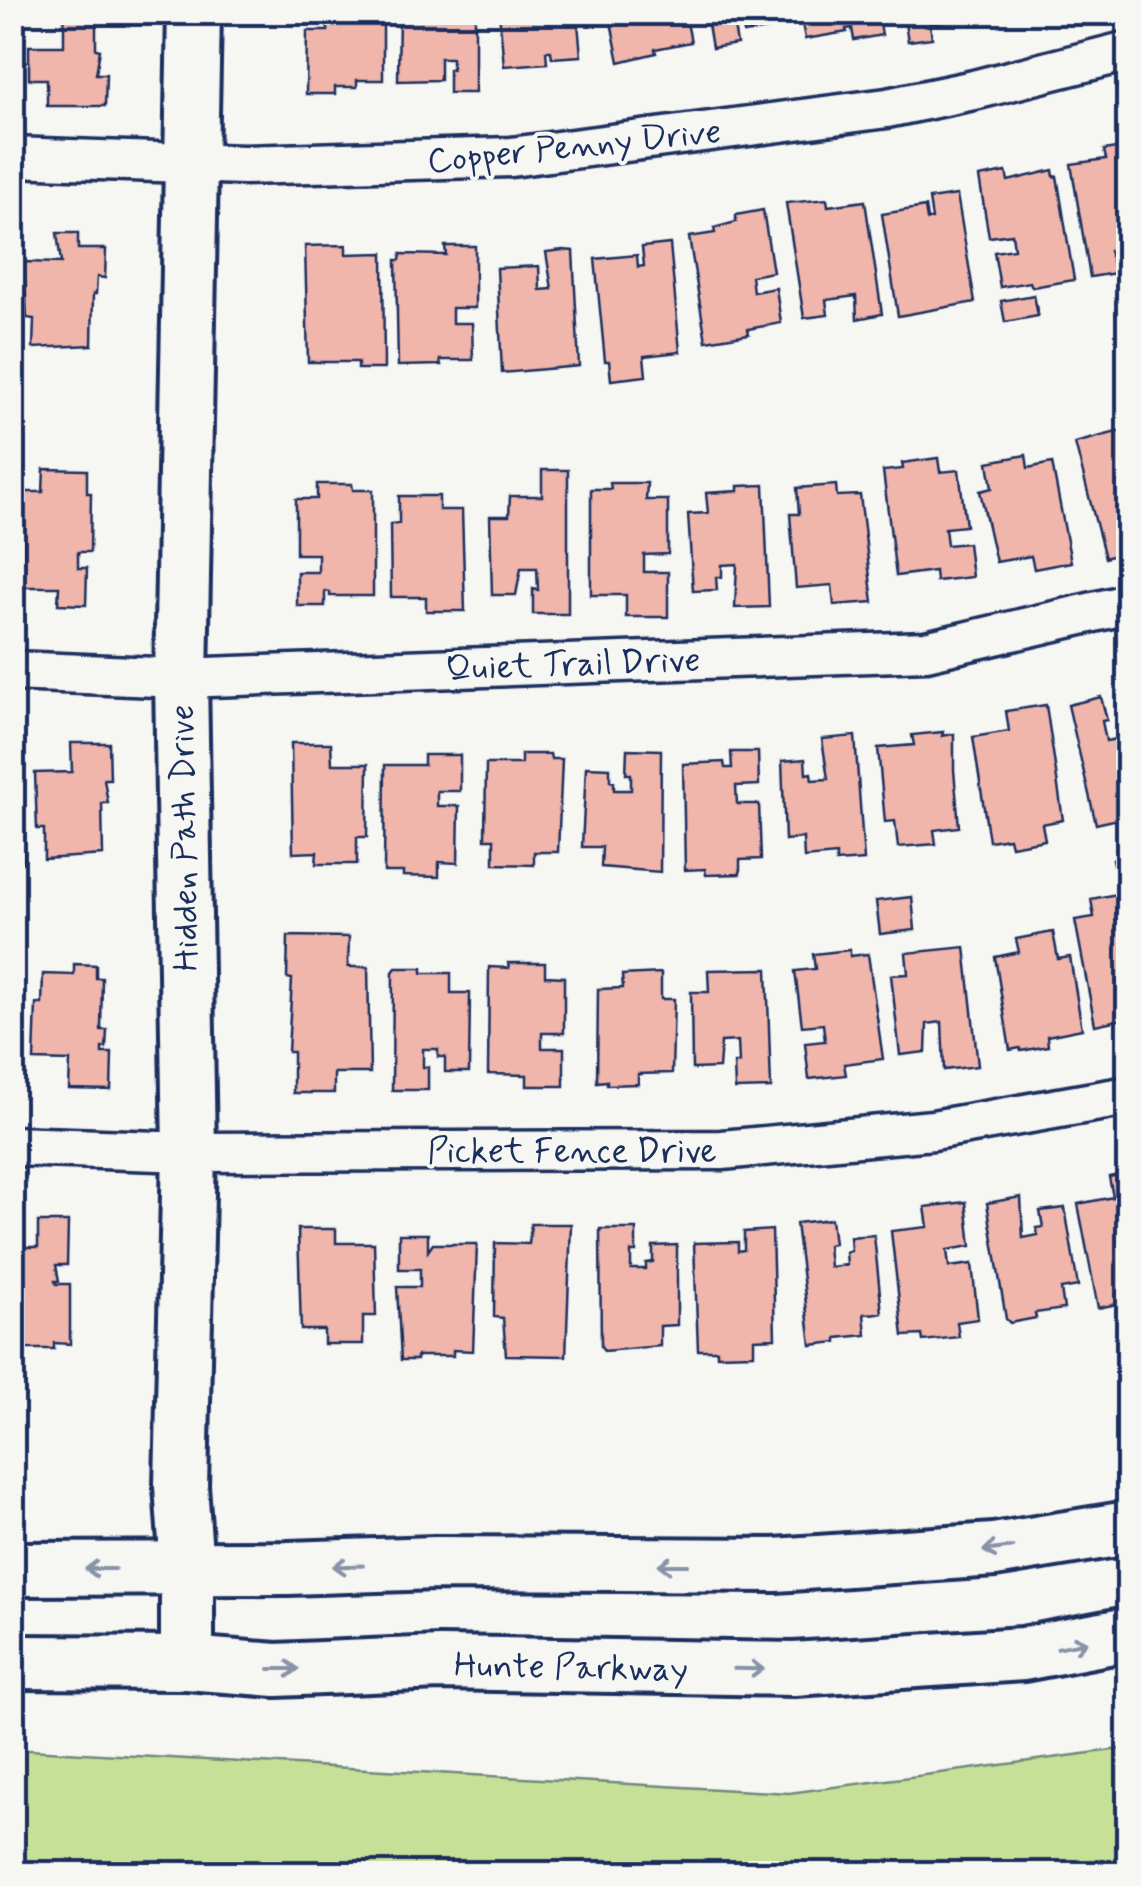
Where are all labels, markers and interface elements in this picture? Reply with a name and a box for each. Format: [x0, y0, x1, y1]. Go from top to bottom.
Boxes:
street label: Copper Penny Drive [425, 109, 723, 185]
street label: Quiet Trail Drive [445, 638, 701, 692]
street label: Hidden Path Drive [160, 704, 210, 972]
street label: Picket Fence Drive [427, 1129, 717, 1175]
one-way arrow [982, 1540, 1014, 1559]
one-way arrow [658, 1555, 690, 1574]
one-way arrow [333, 1556, 365, 1575]
one-way arrow [84, 1560, 116, 1578]
one-way arrow [1056, 1634, 1088, 1653]
street label: Hunte Parkway [453, 1643, 688, 1693]
one-way arrow [732, 1659, 764, 1678]
one-way arrow [266, 1660, 299, 1678]

